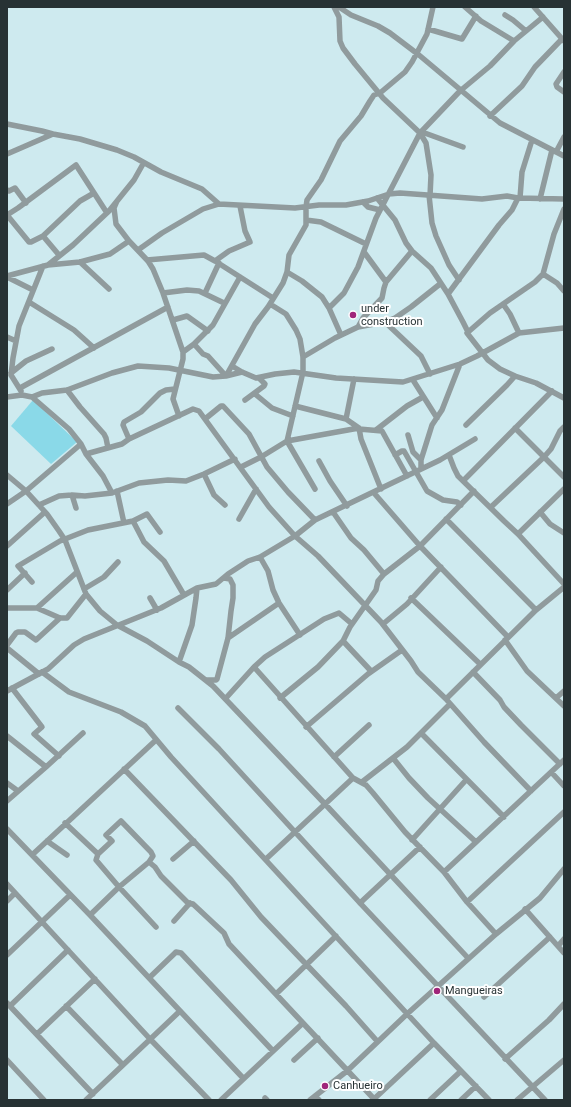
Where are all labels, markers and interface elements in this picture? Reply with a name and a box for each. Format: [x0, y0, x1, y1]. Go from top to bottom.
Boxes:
place label: under construction [361, 302, 423, 328]
marker: under construction [348, 310, 358, 320]
place label: Mangueiras [445, 984, 503, 998]
marker: Mangueiras [432, 986, 442, 996]
place label: Canhueiro [333, 1079, 383, 1093]
marker: Canhueiro [320, 1081, 330, 1091]

